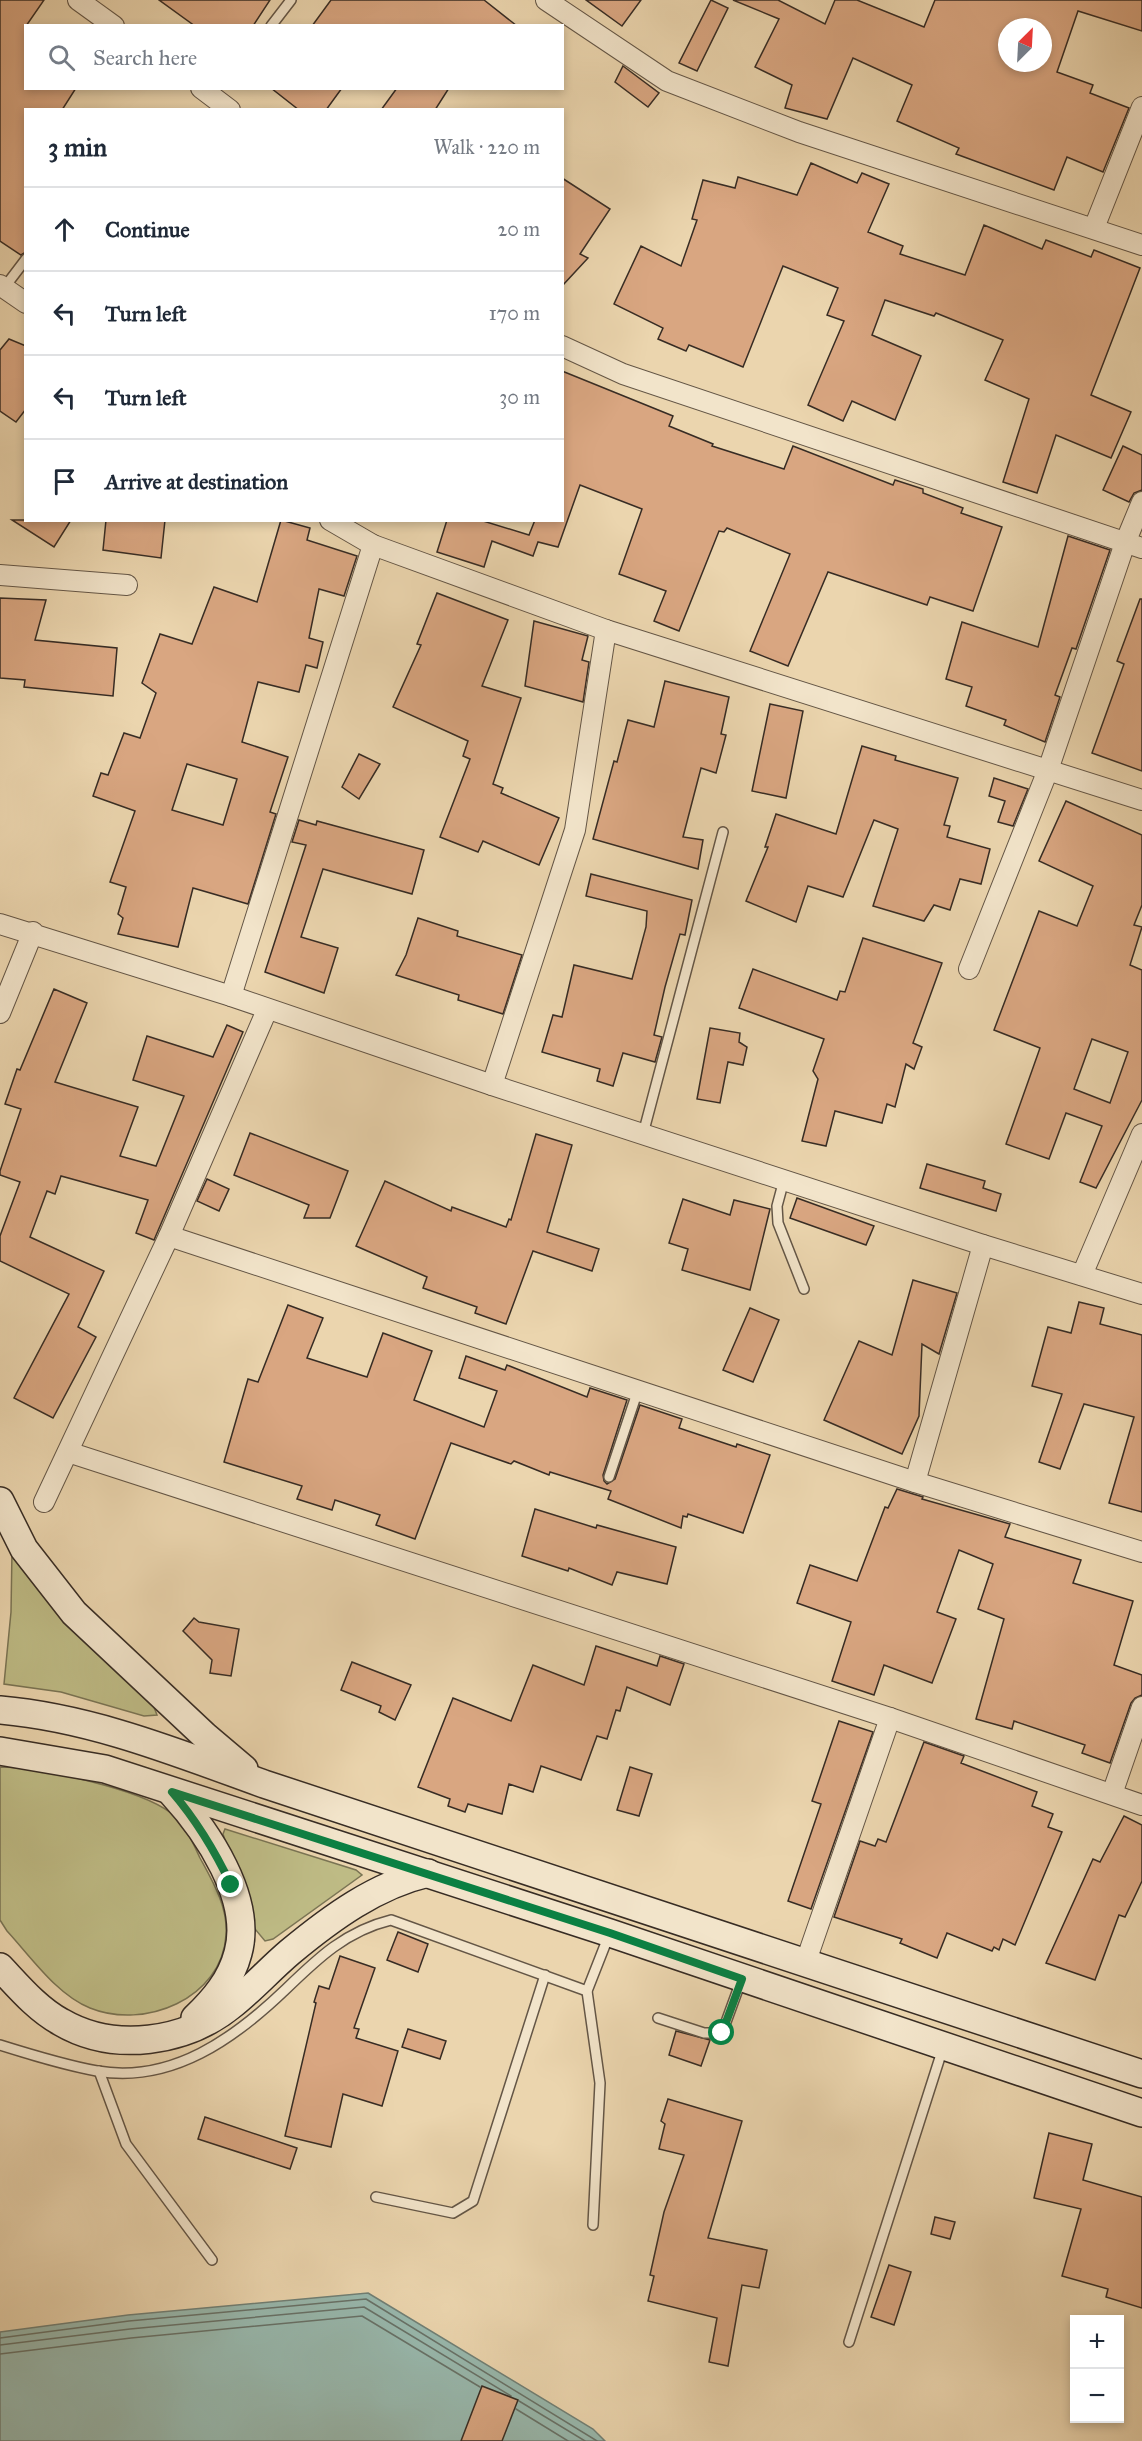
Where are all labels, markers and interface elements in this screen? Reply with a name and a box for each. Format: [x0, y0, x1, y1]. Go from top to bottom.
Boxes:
north arrow [998, 18, 1052, 72]
search box [24, 24, 564, 90]
icon: search [45, 41, 78, 74]
text: Search here [93, 44, 197, 71]
text: 3 min [48, 131, 107, 163]
text: Walk · 220 m [433, 135, 540, 159]
icon: ahead [48, 213, 81, 246]
text: Continue [105, 216, 190, 243]
text: 20 m [497, 217, 540, 241]
icon: left [48, 297, 81, 330]
text: Turn left [105, 300, 187, 327]
text: 170 m [489, 301, 540, 325]
icon: left [48, 381, 81, 414]
text: Turn left [105, 384, 187, 411]
text: 30 m [499, 385, 540, 409]
icon: arrive [48, 465, 81, 498]
text: Arrive at destination [105, 468, 288, 495]
route end [217, 1871, 243, 1897]
route start [708, 2019, 734, 2045]
map controls [1070, 2315, 1124, 2423]
button: + [1070, 2315, 1124, 2369]
button: − [1070, 2369, 1124, 2423]

